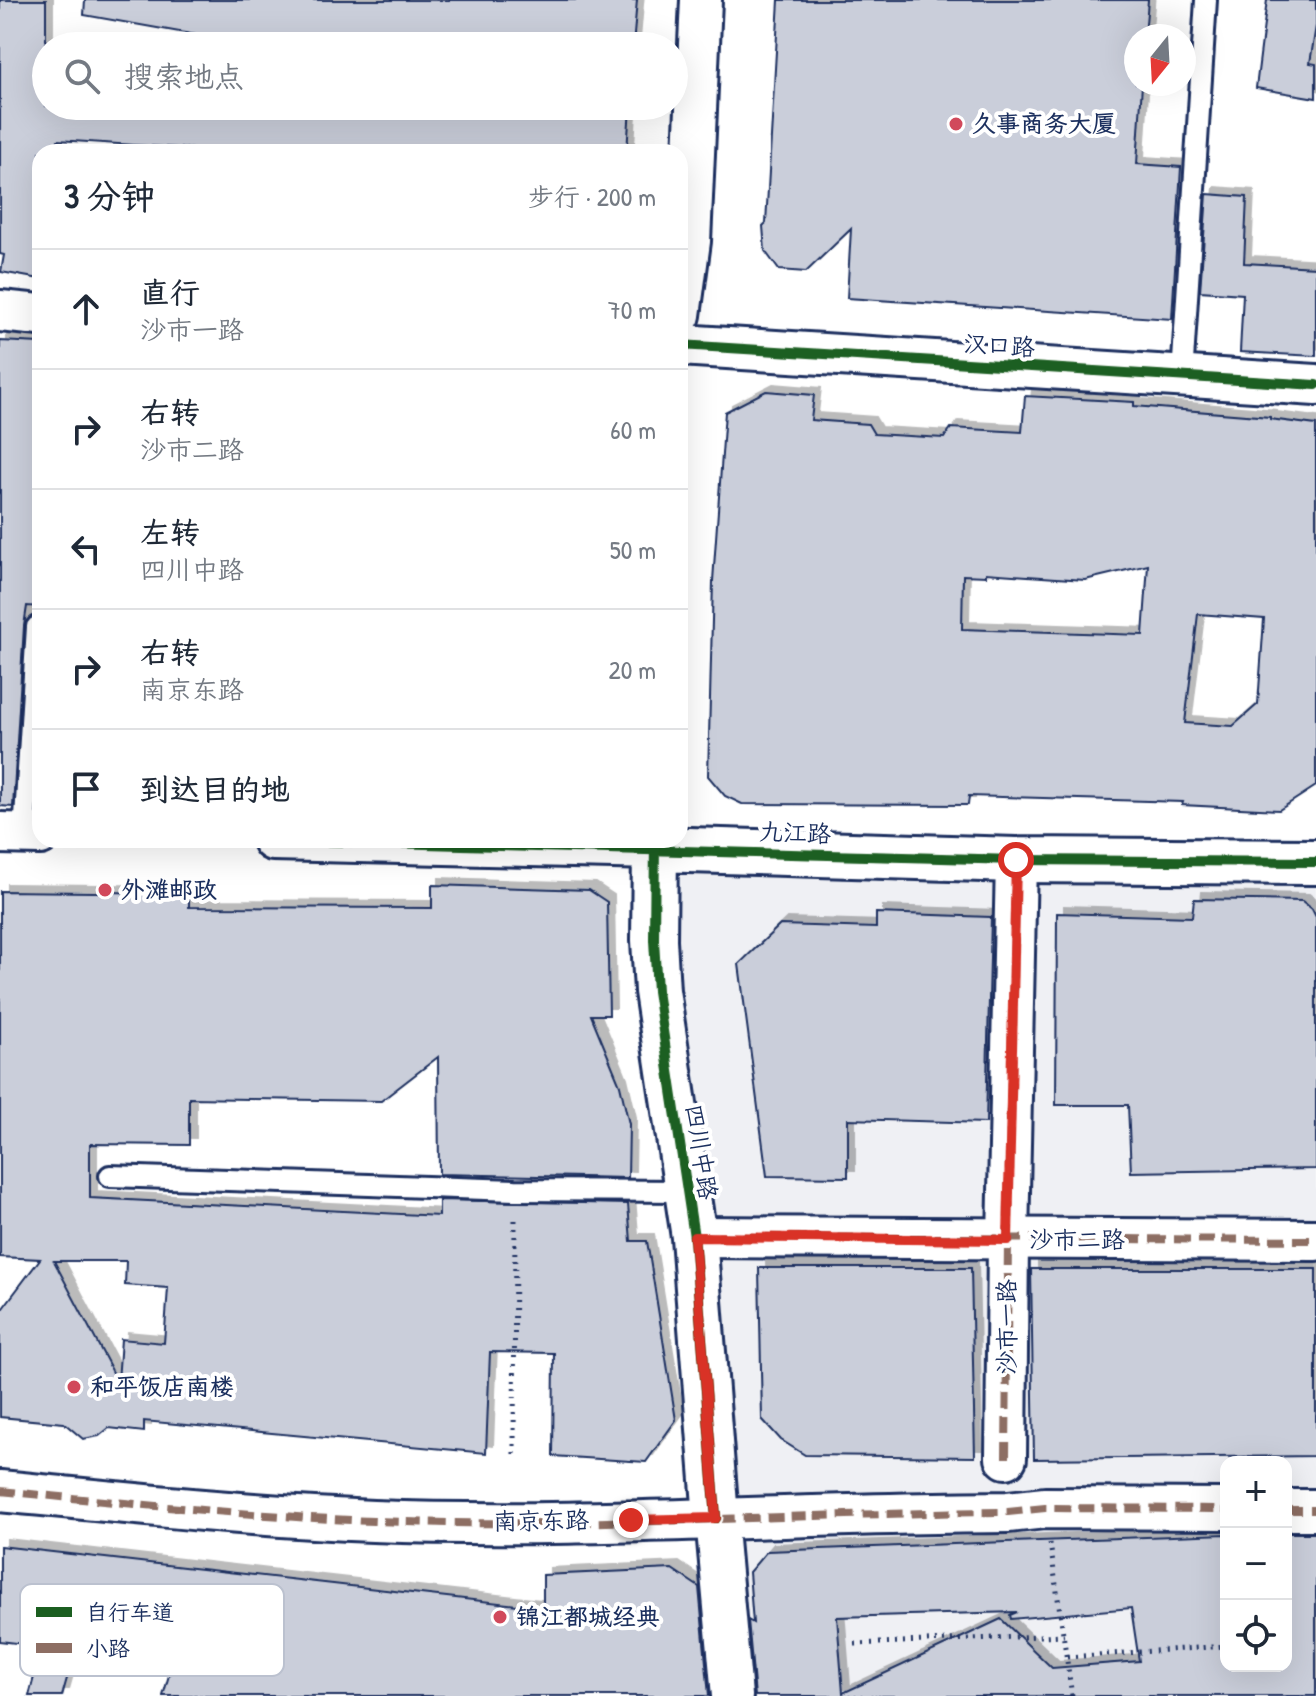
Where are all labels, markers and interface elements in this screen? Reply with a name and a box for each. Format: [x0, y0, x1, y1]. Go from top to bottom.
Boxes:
north arrow [1124, 24, 1196, 96]
search box [32, 32, 688, 120]
icon: search [60, 54, 104, 98]
text: 搜索地点 [124, 56, 244, 96]
place label: 久事商务大厦 [972, 107, 1116, 139]
marker: 久事商务大厦 [947, 115, 965, 133]
text: 3 分钟 [64, 173, 155, 219]
text: 步行 · 200 m [528, 179, 656, 214]
text: 直行 [140, 272, 200, 312]
icon: ahead [64, 287, 108, 331]
text: 70 m [608, 292, 656, 327]
text: 沙市一路 [140, 312, 244, 347]
street label: 汉口路 [962, 327, 1036, 363]
text: 右转 [140, 392, 200, 432]
icon: right [64, 407, 108, 451]
text: 60 m [610, 412, 656, 447]
text: 沙市二路 [140, 432, 244, 467]
text: 左转 [140, 512, 200, 552]
icon: left [64, 527, 108, 571]
text: 50 m [610, 532, 656, 567]
text: 四川中路 [140, 552, 244, 587]
text: 右转 [140, 632, 200, 672]
icon: right [64, 647, 108, 691]
text: 20 m [609, 652, 656, 687]
text: 南京东路 [140, 672, 244, 707]
icon: arrive [64, 767, 108, 811]
text: 到达目的地 [140, 769, 290, 809]
street label: 九江路 [758, 815, 832, 849]
route start [998, 842, 1034, 878]
place label: 外滩邮政 [121, 873, 217, 905]
marker: 外滩邮政 [96, 881, 114, 899]
street label: 四川中路 [679, 1102, 725, 1202]
street label: 沙市二路 [1029, 1223, 1125, 1255]
street label: 沙市一路 [990, 1279, 1022, 1375]
place label: 和平饭店南楼 [90, 1370, 234, 1402]
marker: 和平饭店南楼 [65, 1378, 83, 1396]
map controls [1220, 1456, 1292, 1672]
button: + [1220, 1456, 1292, 1528]
route end [613, 1502, 649, 1538]
street label: 南京东路 [493, 1503, 589, 1537]
button: − [1220, 1528, 1292, 1600]
legend [20, 1584, 284, 1676]
text: 自行车道 [86, 1597, 174, 1627]
place label: 锦江都城经典 [516, 1600, 660, 1632]
button: locate [1220, 1600, 1292, 1672]
marker: 锦江都城经典 [491, 1608, 509, 1626]
text: 小路 [86, 1633, 130, 1663]

